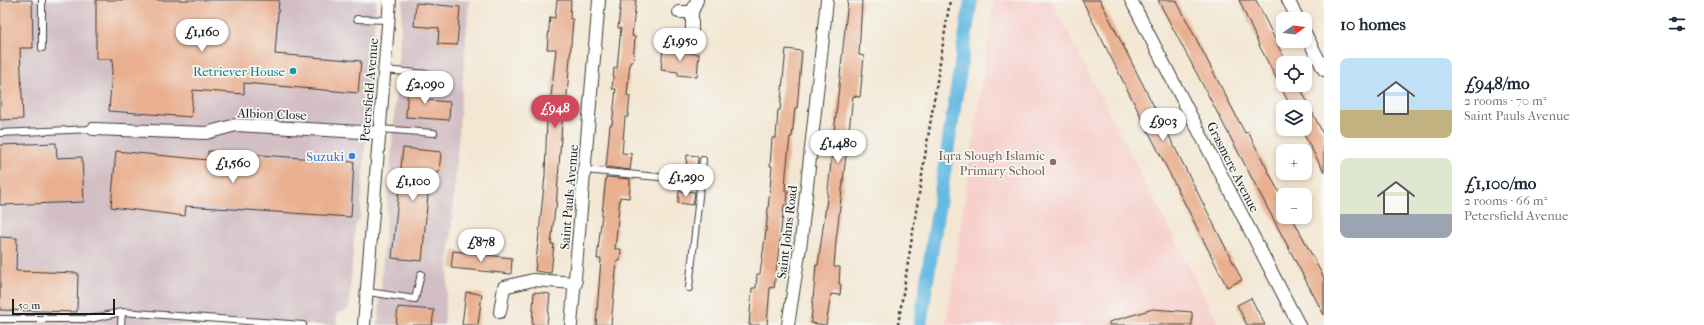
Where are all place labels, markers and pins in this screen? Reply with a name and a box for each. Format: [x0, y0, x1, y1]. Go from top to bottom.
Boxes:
pin: £1,160 [169, 19, 235, 53]
pin: £1,950 [647, 28, 713, 62]
place label: Retriever House [193, 64, 286, 79]
marker: Retriever House [288, 66, 298, 76]
pin: £2,090 [392, 71, 458, 105]
pin: £948 [531, 95, 579, 129]
pin: £903 [1139, 108, 1187, 142]
pin: £1,480 [805, 130, 871, 164]
place label: Iqra Slough Islamic Primary School [938, 148, 1045, 178]
place label: Suzuki [306, 149, 344, 164]
pin: £1,560 [200, 150, 266, 184]
marker: Suzuki [347, 151, 357, 161]
marker: Iqra Slough Islamic Primary School [1048, 157, 1058, 167]
pin: £1,290 [653, 164, 719, 198]
pin: £1,100 [380, 168, 446, 202]
pin: £878 [457, 229, 505, 263]

